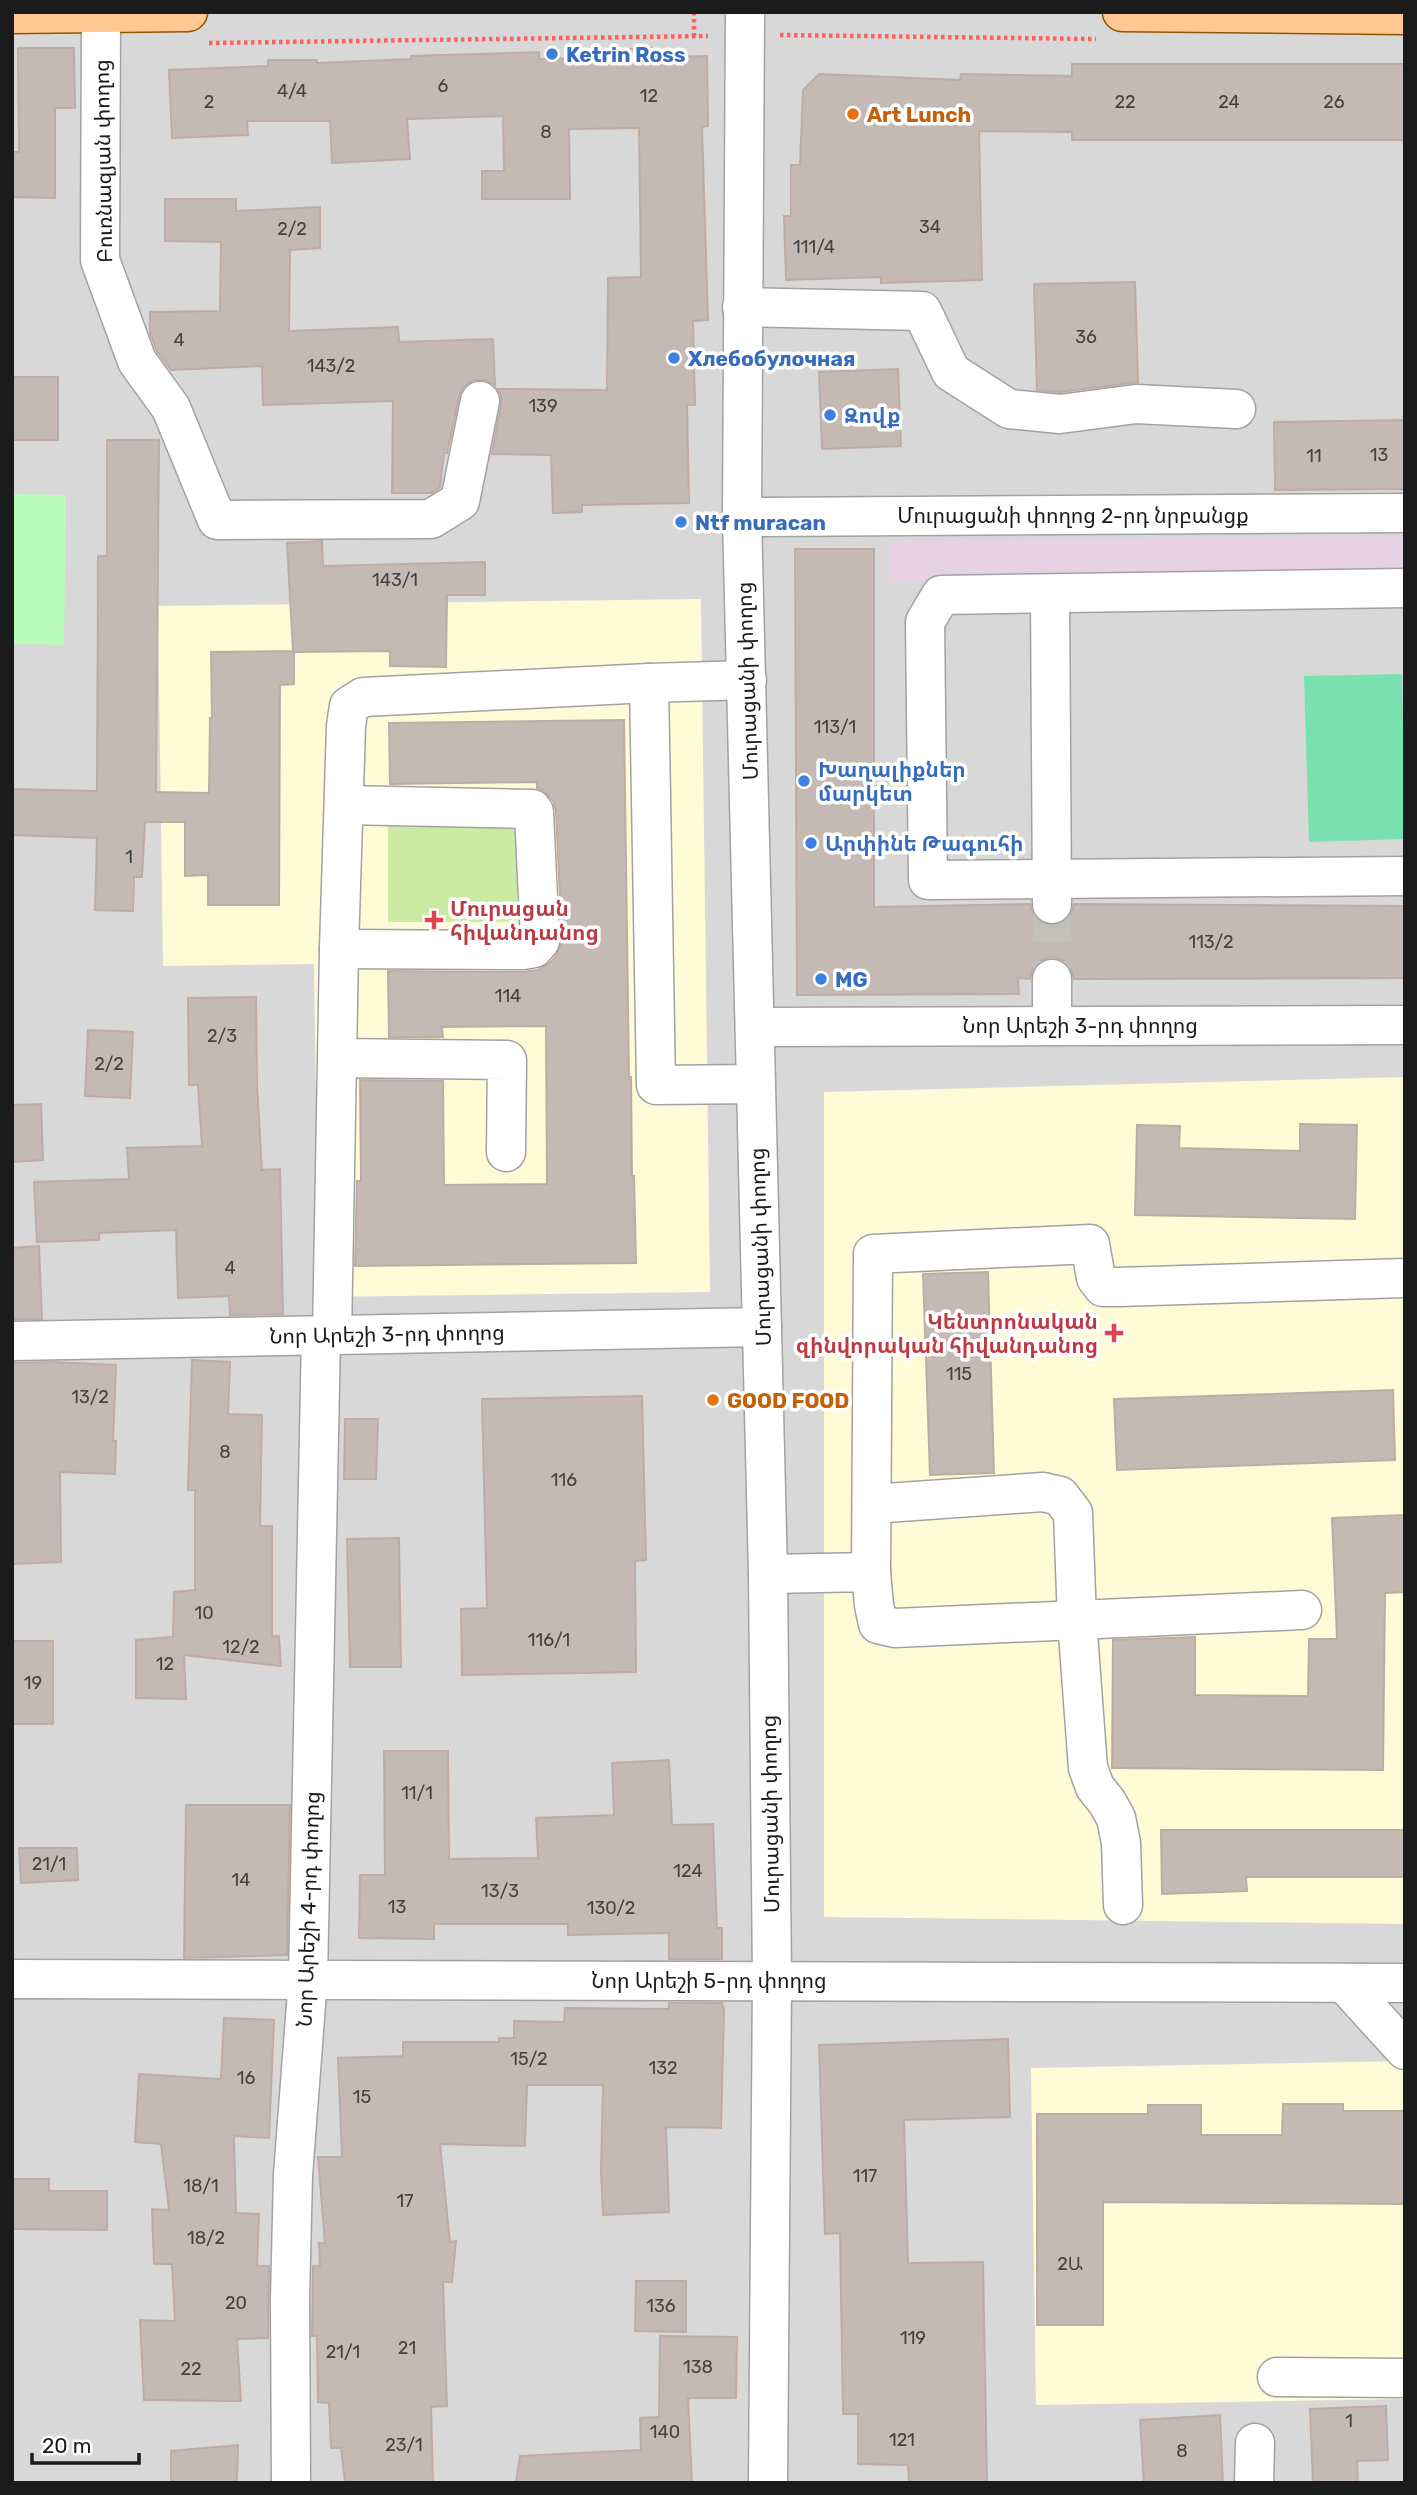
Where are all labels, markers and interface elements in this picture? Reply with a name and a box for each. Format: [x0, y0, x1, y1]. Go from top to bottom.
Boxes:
place label: Ketrin Ross [566, 42, 686, 67]
marker: Ketrin Ross [544, 46, 560, 62]
street label: Բուռնազյան փողոց [89, 59, 117, 263]
house number: 6 [438, 75, 449, 97]
house number: 4/4 [277, 80, 307, 102]
house number: 12 [640, 85, 658, 107]
house number: 2 [204, 91, 214, 113]
house number: 22 [1114, 91, 1136, 113]
house number: 24 [1218, 91, 1240, 113]
house number: 26 [1323, 91, 1345, 113]
place label: Art Lunch [867, 102, 971, 127]
marker: Art Lunch [845, 106, 861, 122]
house number: 8 [540, 121, 552, 143]
house number: 34 [919, 216, 941, 238]
house number: 2/2 [277, 218, 307, 240]
house number: 111/4 [793, 236, 835, 258]
house number: 36 [1075, 326, 1097, 348]
house number: 4 [173, 329, 185, 351]
place label: Хлебобулочная [688, 346, 856, 371]
marker: Хлебобулочная [666, 350, 682, 366]
house number: 143/2 [307, 355, 355, 377]
house number: 139 [528, 395, 558, 417]
place label: Զովք [844, 403, 900, 428]
marker: Զովք [822, 407, 838, 423]
house number: 13 [1370, 444, 1388, 466]
house number: 11 [1306, 445, 1322, 467]
street label: Մուրացանի փողոց 2-րդ նրբանցք [897, 503, 1249, 528]
place label: Ntf muracan [695, 510, 826, 535]
marker: Ntf muracan [673, 514, 689, 530]
house number: 143/1 [372, 569, 418, 591]
street label: Մուրացանի փողոց [731, 581, 763, 781]
house number: 113/1 [814, 716, 856, 738]
place label: Խաղալիքներ մարկետ [818, 757, 966, 806]
marker: Խաղալիքներ մարկետ [796, 773, 812, 789]
place label: Արփինե Թագուհի [825, 831, 1024, 856]
marker: Արփինե Թագուհի [803, 835, 819, 851]
house number: 1 [125, 846, 133, 868]
place label: Մուրացան հիվանդանոց [450, 896, 599, 945]
marker: Մուրացան հիվանդանոց [424, 910, 444, 930]
house number: 113/2 [1188, 931, 1234, 953]
place label: MG [835, 967, 868, 992]
marker: MG [813, 971, 829, 987]
house number: 114 [495, 985, 521, 1007]
street label: Նոր Արեշի 3-րդ փողոց [962, 1013, 1198, 1038]
house number: 2/3 [207, 1025, 237, 1047]
house number: 2/2 [94, 1053, 124, 1075]
street label: Մուրացանի փողոց [744, 1147, 776, 1347]
house number: 4 [224, 1257, 236, 1279]
place label: Կենտրոնական զինվորական հիվանդանոց [796, 1309, 1098, 1358]
street label: Նոր Արեշի 3-րդ փողոց [269, 1319, 505, 1349]
marker: Կենտրոնական զինվորական հիվանդանոց [1104, 1323, 1124, 1343]
house number: 115 [946, 1363, 972, 1385]
house number: 13/2 [71, 1386, 109, 1408]
place label: GOOD FOOD [727, 1388, 849, 1413]
marker: GOOD FOOD [705, 1392, 721, 1408]
house number: 8 [219, 1441, 231, 1463]
house number: 116 [551, 1469, 577, 1491]
house number: 10 [194, 1602, 214, 1624]
house number: 116/1 [528, 1629, 570, 1651]
house number: 12/2 [222, 1636, 260, 1658]
house number: 12 [156, 1653, 174, 1675]
house number: 19 [24, 1672, 42, 1694]
street label: Մուրացանի փողոց [756, 1715, 784, 1913]
house number: 11/1 [401, 1782, 433, 1804]
street label: Նոր Արեշի 4-րդ փողոց [291, 1791, 325, 2027]
house number: 21/1 [32, 1853, 66, 1875]
house number: 124 [673, 1860, 703, 1882]
house number: 14 [232, 1869, 250, 1891]
house number: 13/3 [481, 1880, 519, 1902]
house number: 13 [388, 1896, 406, 1918]
house number: 130/2 [587, 1897, 635, 1919]
street label: Նոր Արեշի 5-րդ փողոց [591, 1968, 827, 1993]
house number: 15/2 [510, 2048, 548, 2070]
house number: 132 [648, 2057, 678, 2079]
house number: 16 [237, 2067, 255, 2089]
house number: 15 [353, 2086, 371, 2108]
house number: 117 [853, 2165, 877, 2187]
house number: 18/1 [183, 2175, 219, 2197]
house number: 17 [397, 2190, 413, 2212]
house number: 18/2 [187, 2227, 225, 2249]
house number: 2Ա [1057, 2253, 1083, 2275]
house number: 20 [225, 2292, 247, 2314]
house number: 136 [646, 2295, 676, 2317]
house number: 119 [900, 2327, 926, 2349]
house number: 21 [398, 2337, 416, 2359]
house number: 21/1 [326, 2341, 360, 2363]
house number: 138 [683, 2356, 713, 2378]
house number: 22 [180, 2358, 202, 2380]
house number: 1 [1345, 2410, 1353, 2432]
house number: 140 [650, 2421, 680, 2443]
scale bar [32, 2422, 138, 2466]
house number: 121 [889, 2429, 915, 2451]
text: 20 m [42, 2433, 91, 2458]
house number: 23/1 [385, 2434, 423, 2456]
house number: 8 [1176, 2440, 1188, 2462]

